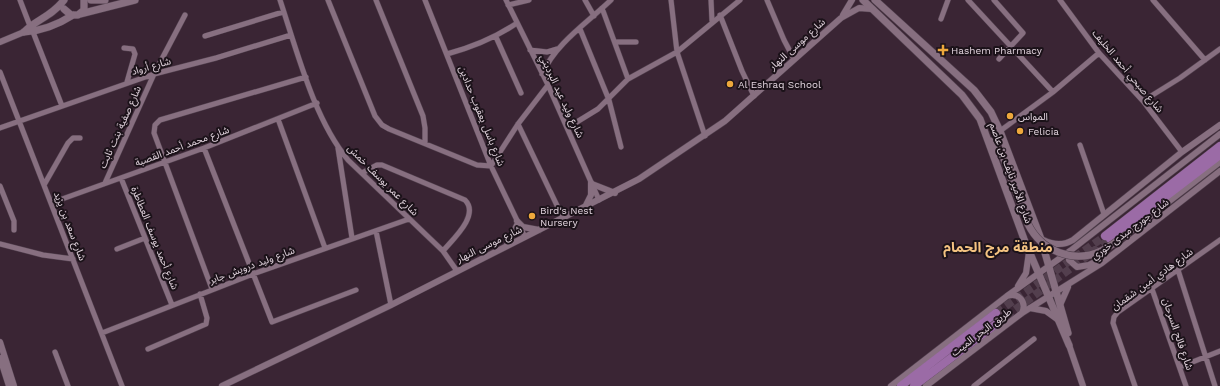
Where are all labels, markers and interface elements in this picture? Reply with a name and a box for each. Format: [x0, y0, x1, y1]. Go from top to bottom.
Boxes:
street label: شارع موسى النهار [766, 16, 829, 74]
street label: شارع صبحي أحمد الخليف [1088, 27, 1166, 116]
marker: Hashem Pharmacy [938, 45, 948, 55]
place label: Hashem Pharmacy [951, 45, 1043, 56]
street label: شارع وليد عيد البرديني [536, 53, 586, 140]
street label: شارع أرواد [130, 55, 173, 79]
street label: شارع باسل يعقوب حدادين [455, 64, 507, 169]
marker: Al Eshraq School [725, 79, 735, 89]
place label: Al Eshraq School [738, 79, 821, 90]
street label: شارع صفية بنت ثابت [97, 84, 145, 171]
marker: المواس [1005, 111, 1015, 121]
place label: المواس [1018, 111, 1048, 123]
street label: شارع الأمير نايف بن عاصم [986, 121, 1034, 226]
street label: شارع محمد أحمد القصبة [133, 124, 231, 170]
marker: Felicia [1015, 126, 1025, 136]
place label: Felicia [1028, 126, 1059, 137]
street label: شارع عمر يوسف خمش [344, 142, 421, 219]
street label: شارع أحمد يوسف العطاطرة [127, 185, 181, 292]
street label: شارع سعد بن يزيد [50, 190, 88, 263]
street label: شارع جورج مبدى خوري [1089, 196, 1172, 263]
place label: Bird's Nest Nursery [540, 205, 594, 228]
marker: Bird's Nest Nursery [527, 211, 537, 221]
street label: شارع موسى النهار [454, 223, 525, 267]
district label: منطقة مرج الحمام [943, 239, 1053, 258]
street label: شارع وليد درويش جابر [207, 244, 297, 288]
street label: شارع هادي أمين شقمان [1109, 246, 1196, 314]
street label: شارع فالح السرحان [1159, 297, 1196, 372]
street label: طريق البحر الميت [949, 306, 1014, 359]

